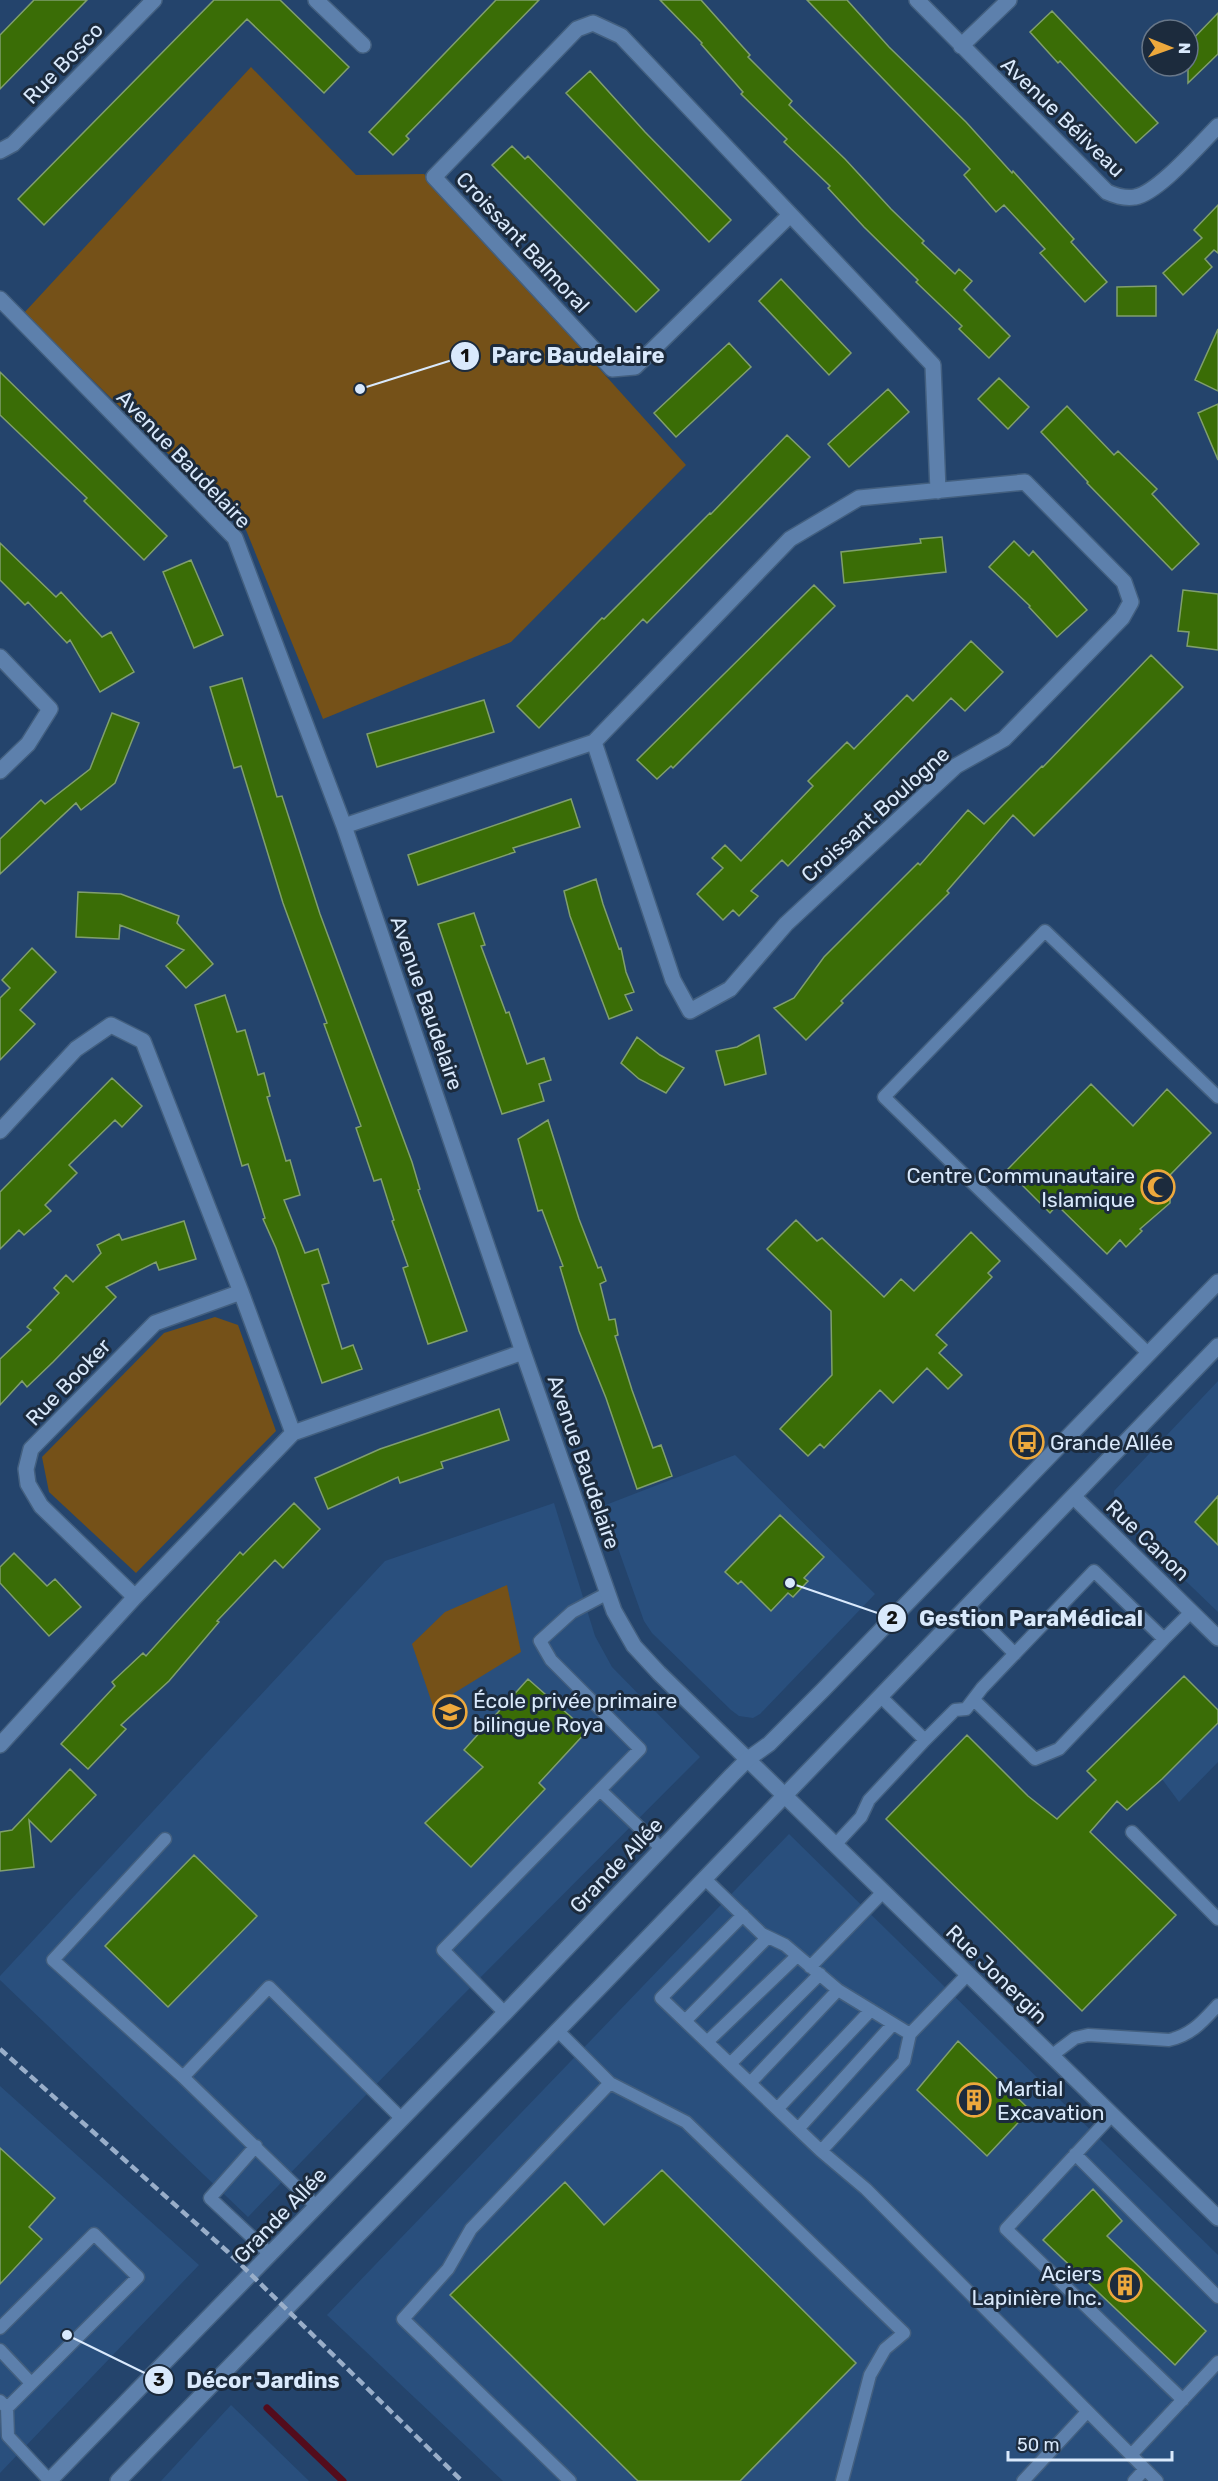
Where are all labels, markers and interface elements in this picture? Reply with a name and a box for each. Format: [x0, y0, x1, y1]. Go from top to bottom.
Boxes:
street label: Rue Bosco [18, 17, 108, 109]
north arrow [1140, 18, 1200, 78]
text: N [1175, 42, 1194, 54]
street label: Avenue Béliveau [996, 52, 1130, 182]
street label: Croissant Balmoral [451, 166, 595, 318]
callout: Parc Baudelaire [450, 336, 677, 376]
text: Parc Baudelaire [491, 342, 665, 369]
text: 1 [461, 345, 469, 367]
street label: Avenue Baudelaire [112, 385, 256, 533]
street label: Croissant Boulogne [796, 741, 954, 887]
street label: Avenue Baudelaire [385, 913, 469, 1093]
place label: Centre Communautaire Islamique [906, 1163, 1135, 1212]
mosque icon: Centre Communautaire Islamique [1140, 1169, 1176, 1205]
street label: Rue Booker [20, 1333, 116, 1431]
street label: Avenue Baudelaire [542, 1372, 626, 1552]
bus stop icon: Grande Allée [1009, 1424, 1045, 1460]
place label: Grande Allée [1050, 1430, 1173, 1455]
street label: Rue Canon [1101, 1494, 1195, 1586]
callout: Gestion ParaMédical [877, 1598, 1155, 1638]
text: Gestion ParaMédical [919, 1605, 1143, 1632]
text: 2 [886, 1607, 898, 1629]
place label: École privée primaire bilingue Roya [473, 1688, 677, 1737]
school or university icon: École privée primaire bilingue Roya [432, 1694, 468, 1730]
street label: Grande Allée [564, 1812, 668, 1918]
street label: Rue Jonergin [941, 1919, 1053, 2029]
place label: Martial Excavation [997, 2076, 1105, 2125]
building icon: Martial Excavation [956, 2082, 992, 2118]
street label: Grande Allée [228, 2162, 332, 2268]
place label: Aciers Lapinière Inc. [971, 2261, 1102, 2310]
building icon: Aciers Lapinière Inc. [1107, 2267, 1143, 2303]
callout: Décor Jardins [144, 2360, 352, 2400]
text: Décor Jardins [186, 2367, 340, 2394]
text: 3 [153, 2369, 165, 2391]
scale bar [1008, 2424, 1172, 2462]
text: 50 m [1017, 2434, 1060, 2456]

